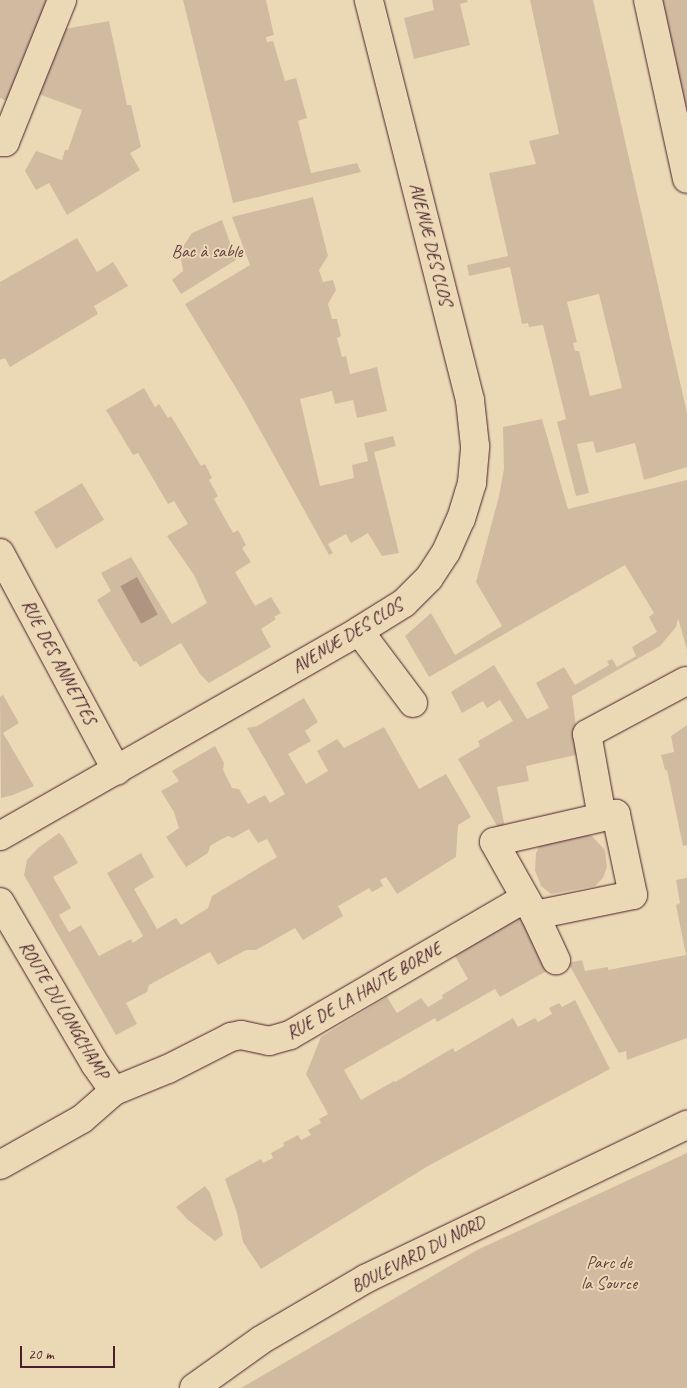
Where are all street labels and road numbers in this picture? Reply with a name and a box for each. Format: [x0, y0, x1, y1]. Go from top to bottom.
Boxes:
street label: AVENUE DES CLOS [405, 181, 457, 307]
street label: AVENUE DES CLOS [288, 594, 406, 678]
street label: RUE DES ANNETTES [17, 596, 101, 728]
street label: ROUTE DU LONGCHAMP [14, 937, 114, 1083]
street label: RUE DE LA HAUTE BORNE [283, 938, 445, 1044]
street label: BOULEVARD DU NORD [347, 1211, 489, 1297]

